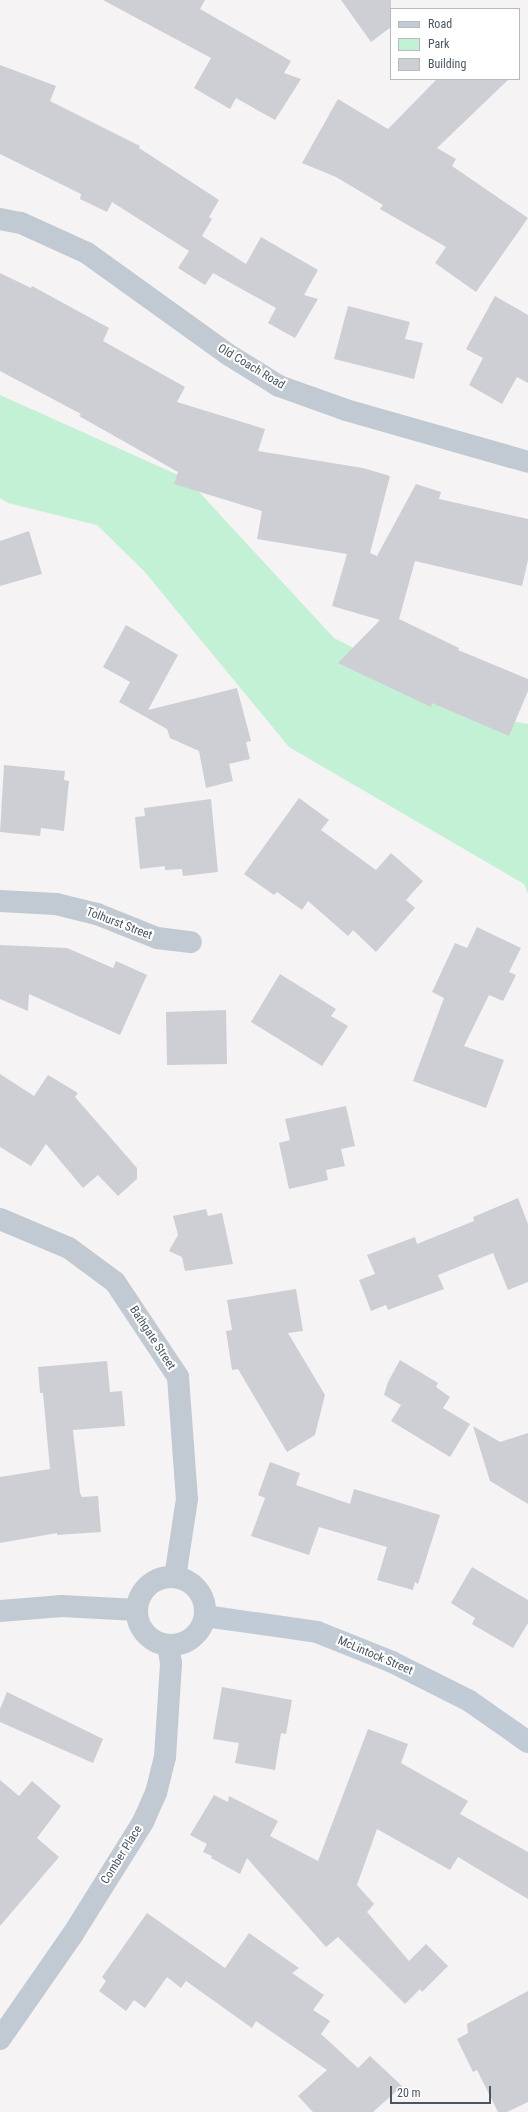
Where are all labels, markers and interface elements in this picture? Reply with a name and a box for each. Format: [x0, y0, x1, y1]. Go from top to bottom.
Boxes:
legend [390, 8, 520, 80]
text: Road [428, 17, 452, 31]
text: Park [428, 37, 449, 51]
text: Building [428, 57, 466, 71]
street label: Old Coach Road [215, 341, 287, 393]
street label: Tolhurst Street [84, 905, 154, 943]
street label: Bathgate Street [126, 1303, 178, 1373]
street label: McLintock Street [335, 1634, 415, 1678]
street label: Comber Place [98, 1823, 146, 1887]
scale bar [392, 2078, 493, 2104]
text: 20 m [397, 2086, 421, 2100]

